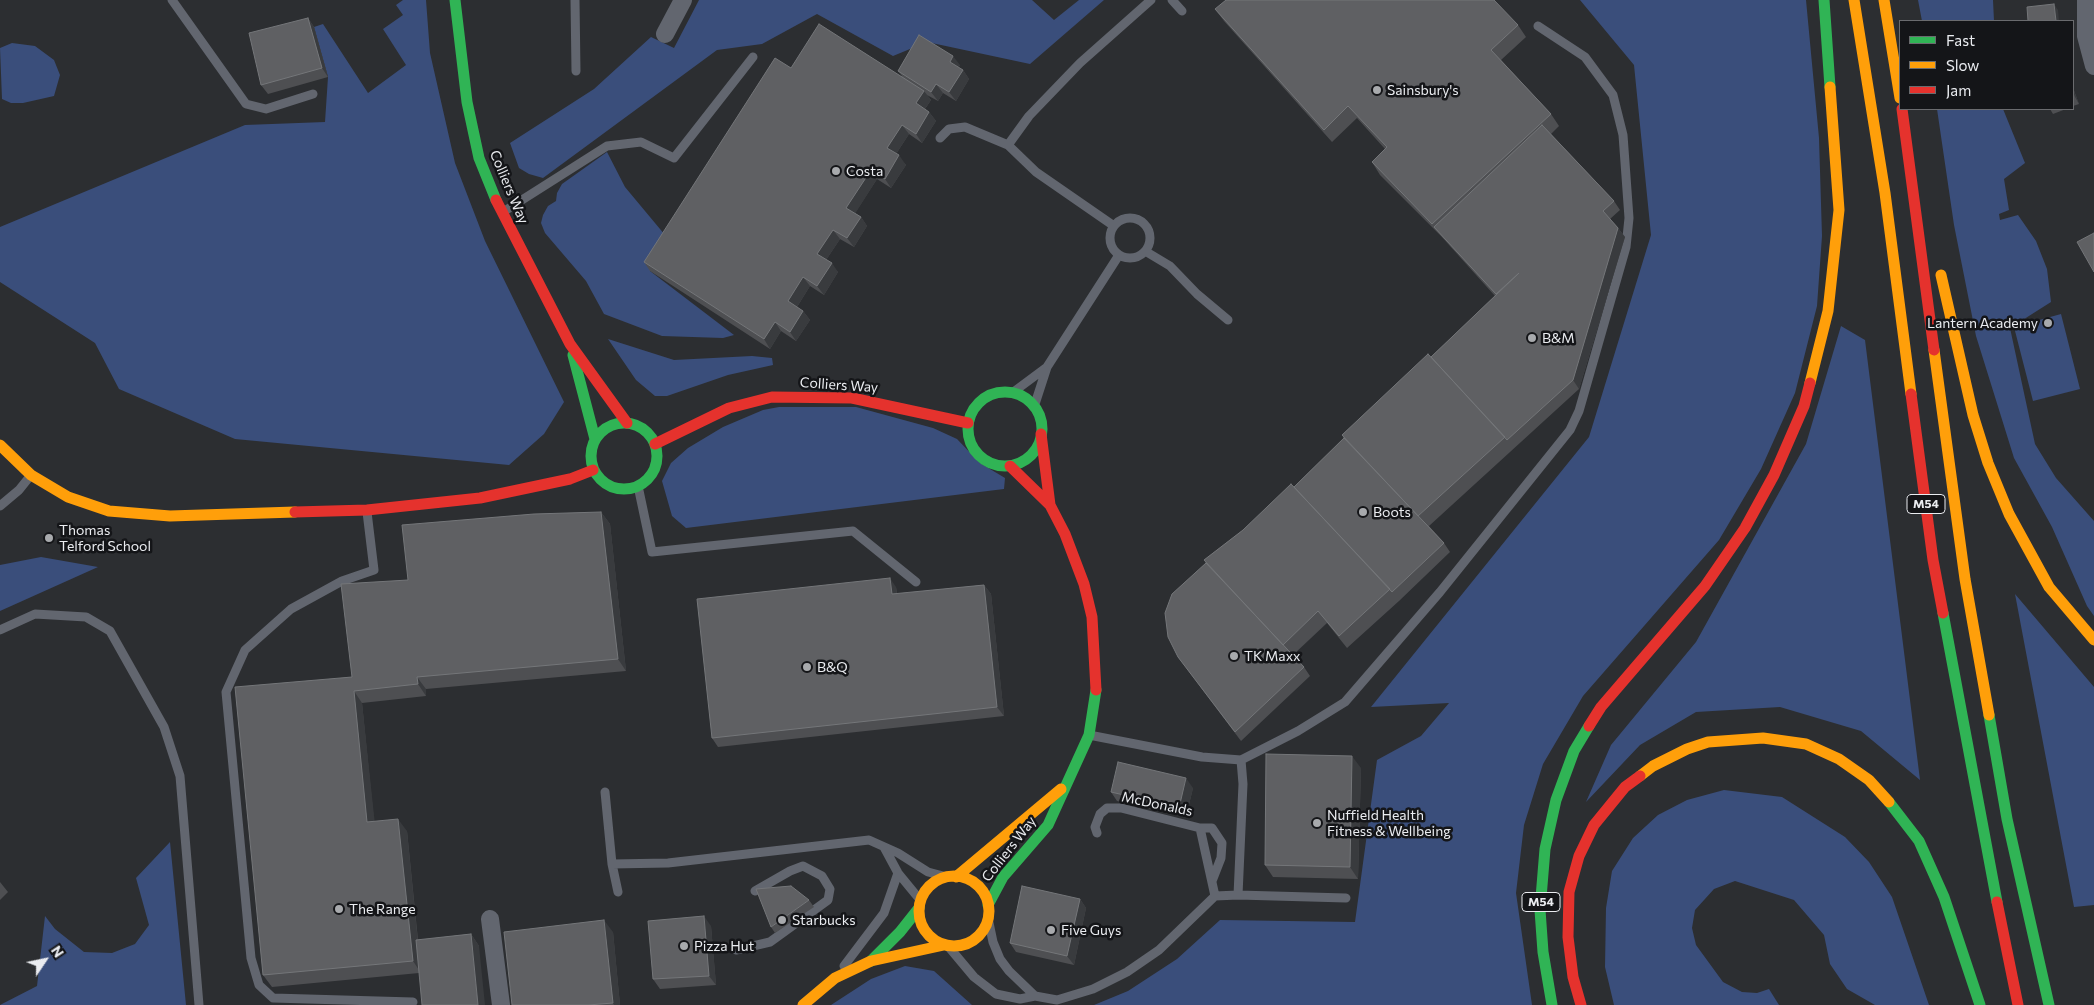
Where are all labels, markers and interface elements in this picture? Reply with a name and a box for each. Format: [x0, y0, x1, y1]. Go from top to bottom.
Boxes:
legend [1899, 20, 2074, 110]
text: Fast [1946, 31, 1975, 49]
text: Slow [1946, 56, 1979, 74]
text: Jam [1946, 81, 1971, 99]
place label: Sainsbury's [1387, 82, 1459, 98]
marker: Sainsbury's [1371, 84, 1383, 96]
street label: Colliers Way [486, 148, 532, 226]
place label: Costa [846, 163, 883, 179]
marker: Costa [830, 165, 842, 177]
place label: Lantern Academy [1927, 315, 2038, 331]
marker: Lantern Academy [2042, 317, 2054, 329]
place label: B&M [1542, 330, 1575, 346]
marker: B&M [1526, 332, 1538, 344]
street label: Colliers Way [799, 374, 879, 396]
road number: M54 [1907, 494, 1945, 514]
place label: Boots [1373, 504, 1411, 520]
marker: Boots [1357, 506, 1369, 518]
place label: Thomas Telford School [59, 522, 151, 554]
marker: Thomas Telford School [43, 532, 55, 544]
place label: TK Maxx [1244, 648, 1301, 664]
marker: TK Maxx [1228, 650, 1240, 662]
place label: B&Q [817, 659, 848, 675]
marker: B&Q [801, 661, 813, 673]
street label: McDonalds [1120, 788, 1194, 820]
place label: Nuffield Health Fitness & Wellbeing [1327, 807, 1451, 840]
street label: Colliers Way [978, 813, 1040, 885]
marker: Nuffield Health Fitness & Wellbeing [1311, 817, 1323, 829]
road number: M54 [1522, 892, 1560, 912]
place label: The Range [349, 901, 416, 917]
marker: The Range [333, 903, 345, 915]
place label: Starbucks [792, 912, 856, 928]
marker: Starbucks [776, 914, 788, 926]
place label: Five Guys [1061, 922, 1121, 938]
marker: Five Guys [1045, 924, 1057, 936]
north arrow [20, 935, 70, 985]
place label: Pizza Hut [694, 938, 754, 954]
marker: Pizza Hut [678, 940, 690, 952]
text: N [48, 942, 68, 960]

